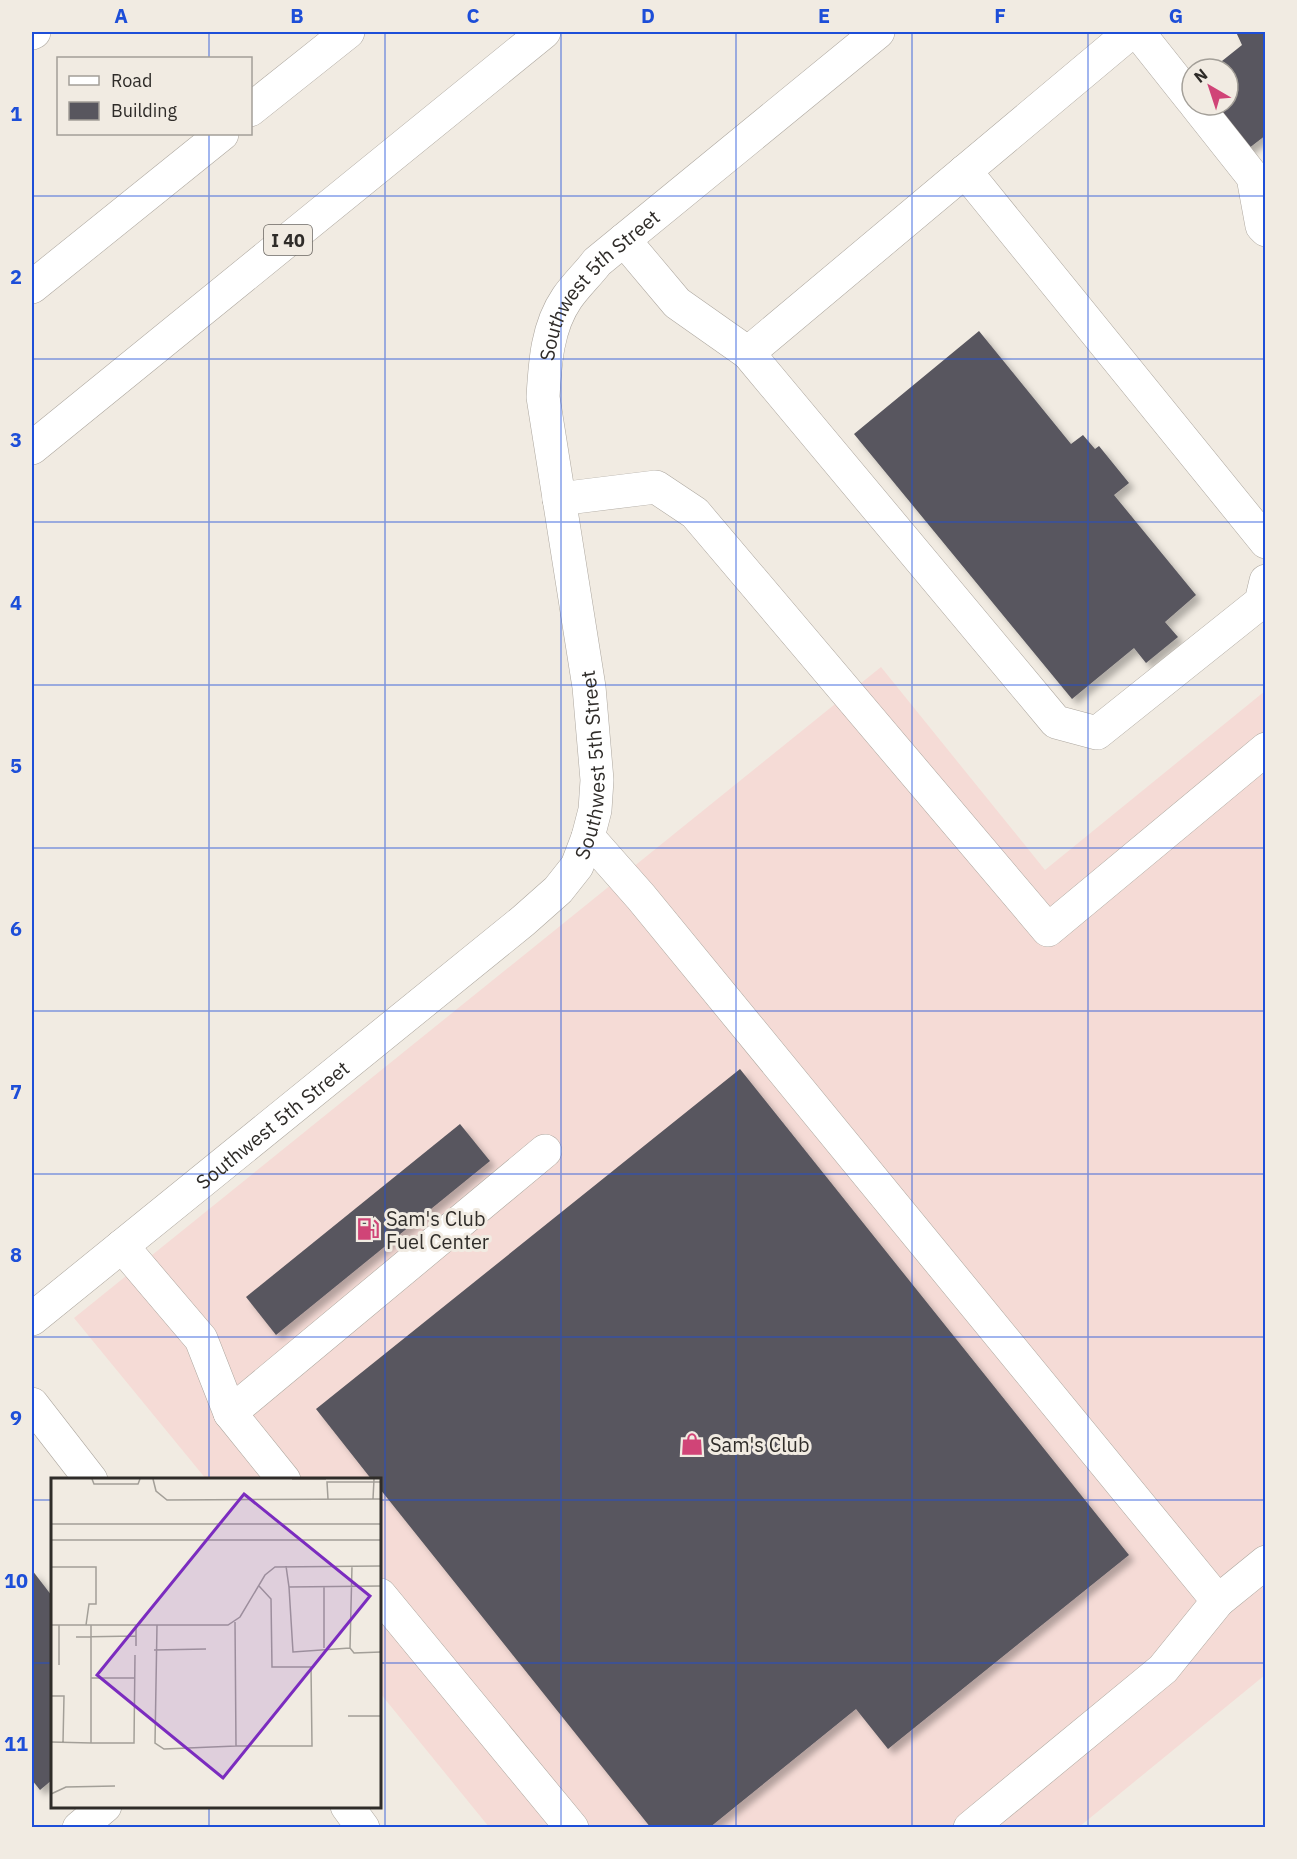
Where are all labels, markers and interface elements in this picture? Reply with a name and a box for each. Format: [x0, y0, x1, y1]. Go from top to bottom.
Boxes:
text: A [114, 2, 128, 29]
text: B [290, 2, 304, 29]
text: C [466, 2, 480, 29]
text: D [641, 2, 655, 29]
text: E [818, 2, 830, 29]
text: F [994, 2, 1006, 29]
text: G [1169, 2, 1183, 29]
legend [57, 57, 252, 135]
north arrow [1180, 57, 1240, 117]
text: N [1190, 64, 1211, 87]
text: Road [111, 69, 152, 92]
text: Building [111, 99, 178, 122]
text: 1 [10, 100, 22, 127]
street label: Southwest 5th Street [532, 203, 665, 362]
road number: I 40 [264, 225, 312, 255]
text: 2 [10, 263, 22, 290]
text: 3 [10, 426, 22, 453]
text: 4 [10, 589, 22, 616]
street label: Southwest 5th Street [567, 669, 611, 863]
text: 5 [10, 752, 22, 779]
text: 6 [10, 915, 22, 942]
street label: Southwest 5th Street [190, 1054, 354, 1195]
text: 7 [10, 1078, 22, 1105]
place label: Sam's Club Fuel Center [386, 1205, 489, 1255]
fuel station icon: Sam's Club Fuel Center [355, 1216, 381, 1242]
text: 8 [10, 1241, 22, 1268]
text: 9 [10, 1404, 22, 1431]
shop icon: Sam's Club [679, 1431, 705, 1457]
place label: Sam's Club [710, 1431, 810, 1458]
inset map [51, 1478, 381, 1808]
text: 10 [4, 1567, 28, 1594]
text: 11 [4, 1730, 28, 1757]

